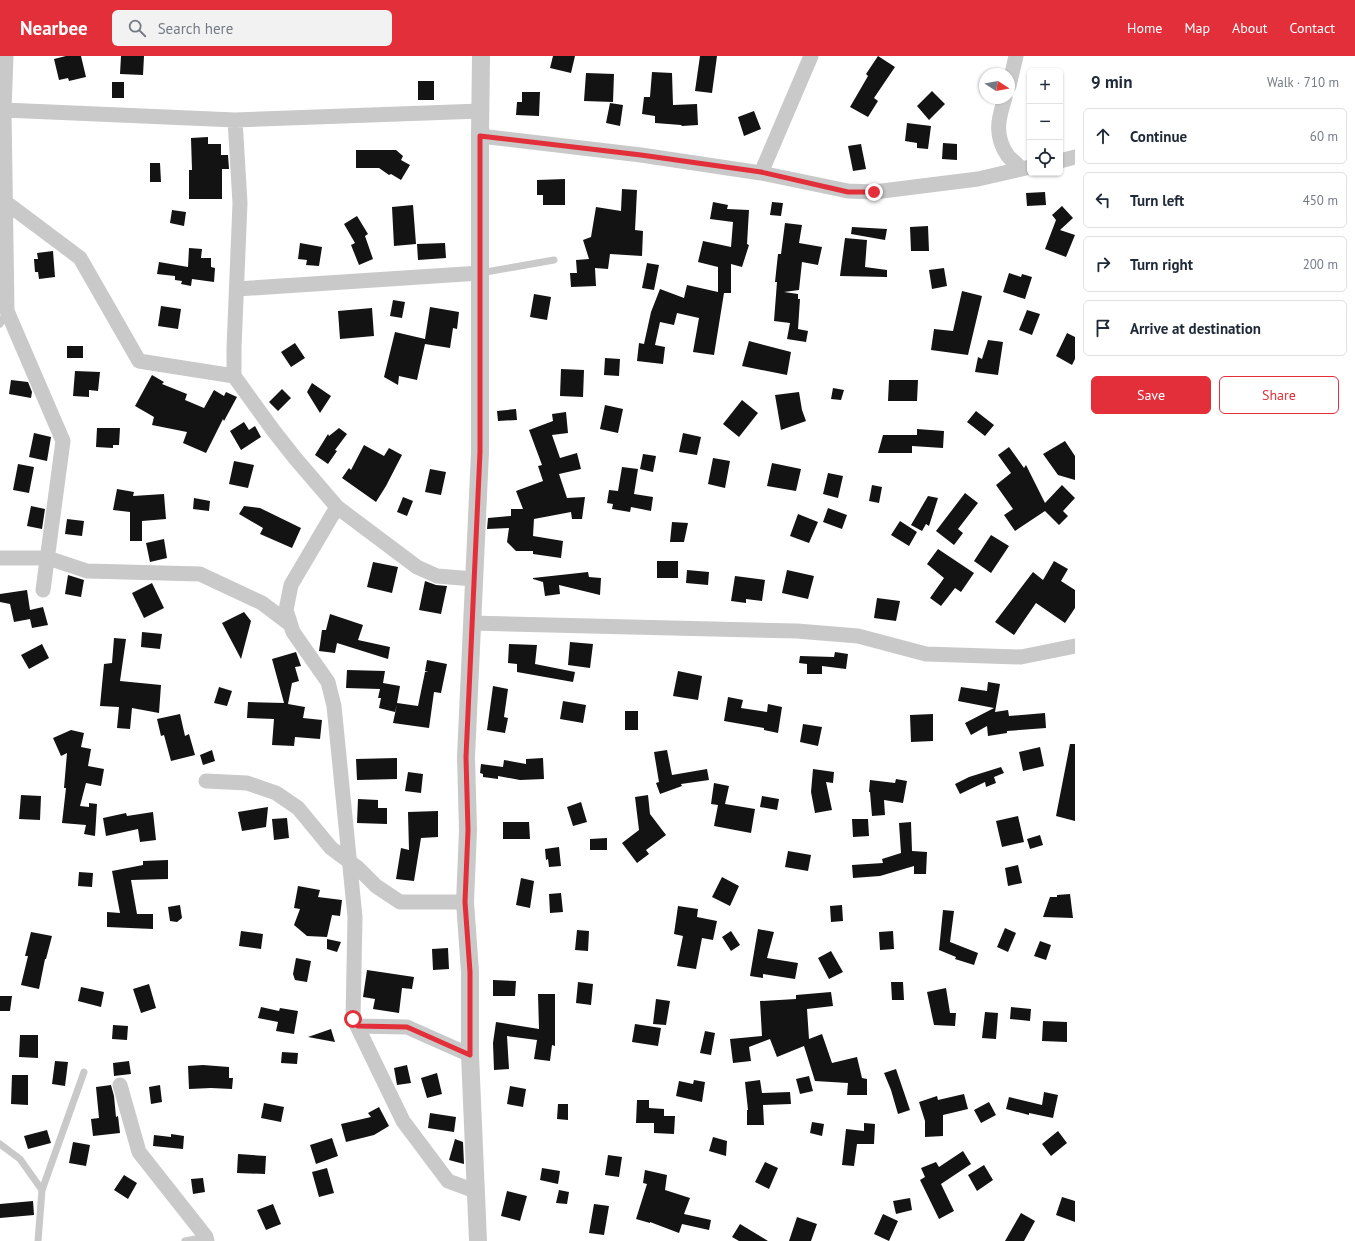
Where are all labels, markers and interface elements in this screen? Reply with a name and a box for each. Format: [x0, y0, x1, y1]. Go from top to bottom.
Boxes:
search box [112, 10, 392, 46]
text: Nearbee [20, 16, 88, 40]
icon: search [126, 17, 148, 39]
text: Search here [158, 19, 233, 38]
text: Home [1127, 19, 1162, 37]
text: Map [1184, 19, 1210, 37]
text: About [1232, 19, 1268, 37]
text: Contact [1290, 19, 1335, 37]
north arrow [979, 68, 1015, 104]
map controls [1027, 68, 1063, 176]
button: + [1027, 68, 1063, 104]
text: 9 min [1091, 71, 1132, 93]
text: Walk · 710 m [1267, 74, 1339, 91]
button: − [1027, 104, 1063, 140]
icon: ahead [1092, 125, 1114, 147]
text: Continue [1130, 127, 1187, 146]
text: 60 m [1310, 128, 1338, 145]
button: locate [1027, 140, 1063, 176]
route end [865, 183, 883, 201]
icon: left [1092, 189, 1114, 211]
text: Turn left [1130, 191, 1184, 210]
text: 450 m [1303, 192, 1338, 209]
icon: right [1092, 253, 1114, 275]
text: Turn right [1130, 255, 1193, 274]
text: 200 m [1303, 256, 1338, 273]
icon: arrive [1092, 317, 1114, 339]
text: Arrive at destination [1130, 319, 1261, 338]
button: Save [1091, 376, 1211, 414]
button: Share [1219, 376, 1339, 414]
route start [344, 1010, 362, 1028]

